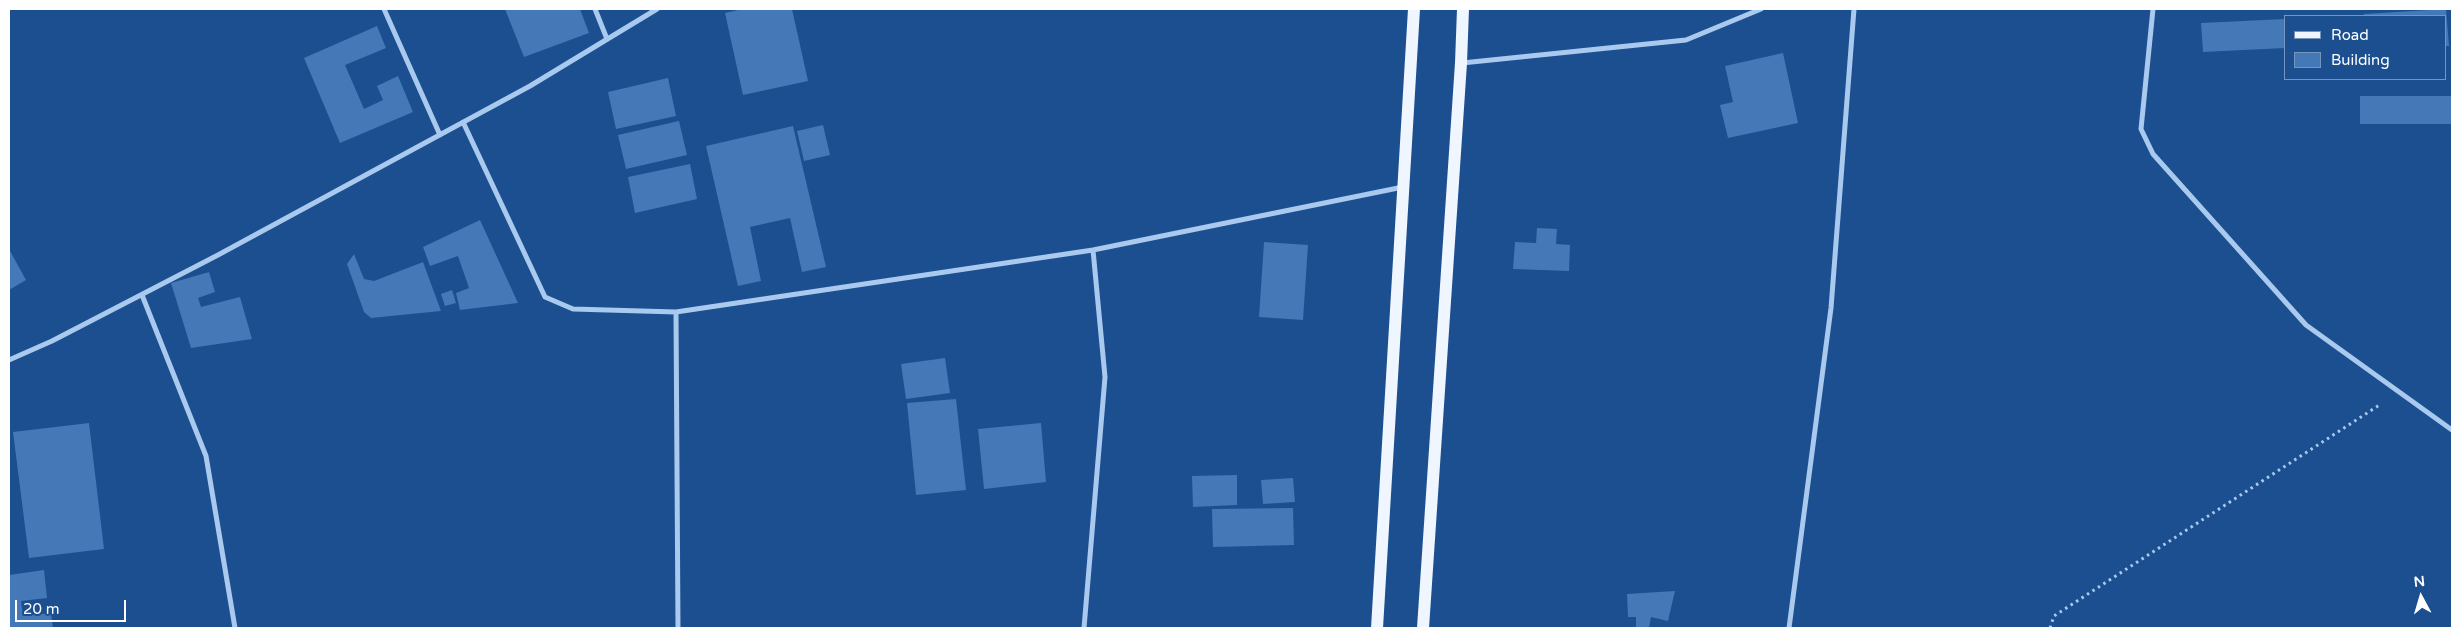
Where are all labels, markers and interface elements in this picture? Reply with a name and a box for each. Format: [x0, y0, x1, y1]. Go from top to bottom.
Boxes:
legend [2284, 15, 2446, 80]
text: Road [2331, 26, 2369, 44]
text: Building [2331, 51, 2390, 69]
north arrow [2396, 572, 2446, 622]
text: N [2413, 573, 2426, 591]
scale bar [18, 590, 129, 622]
text: 20 m [23, 600, 60, 618]

